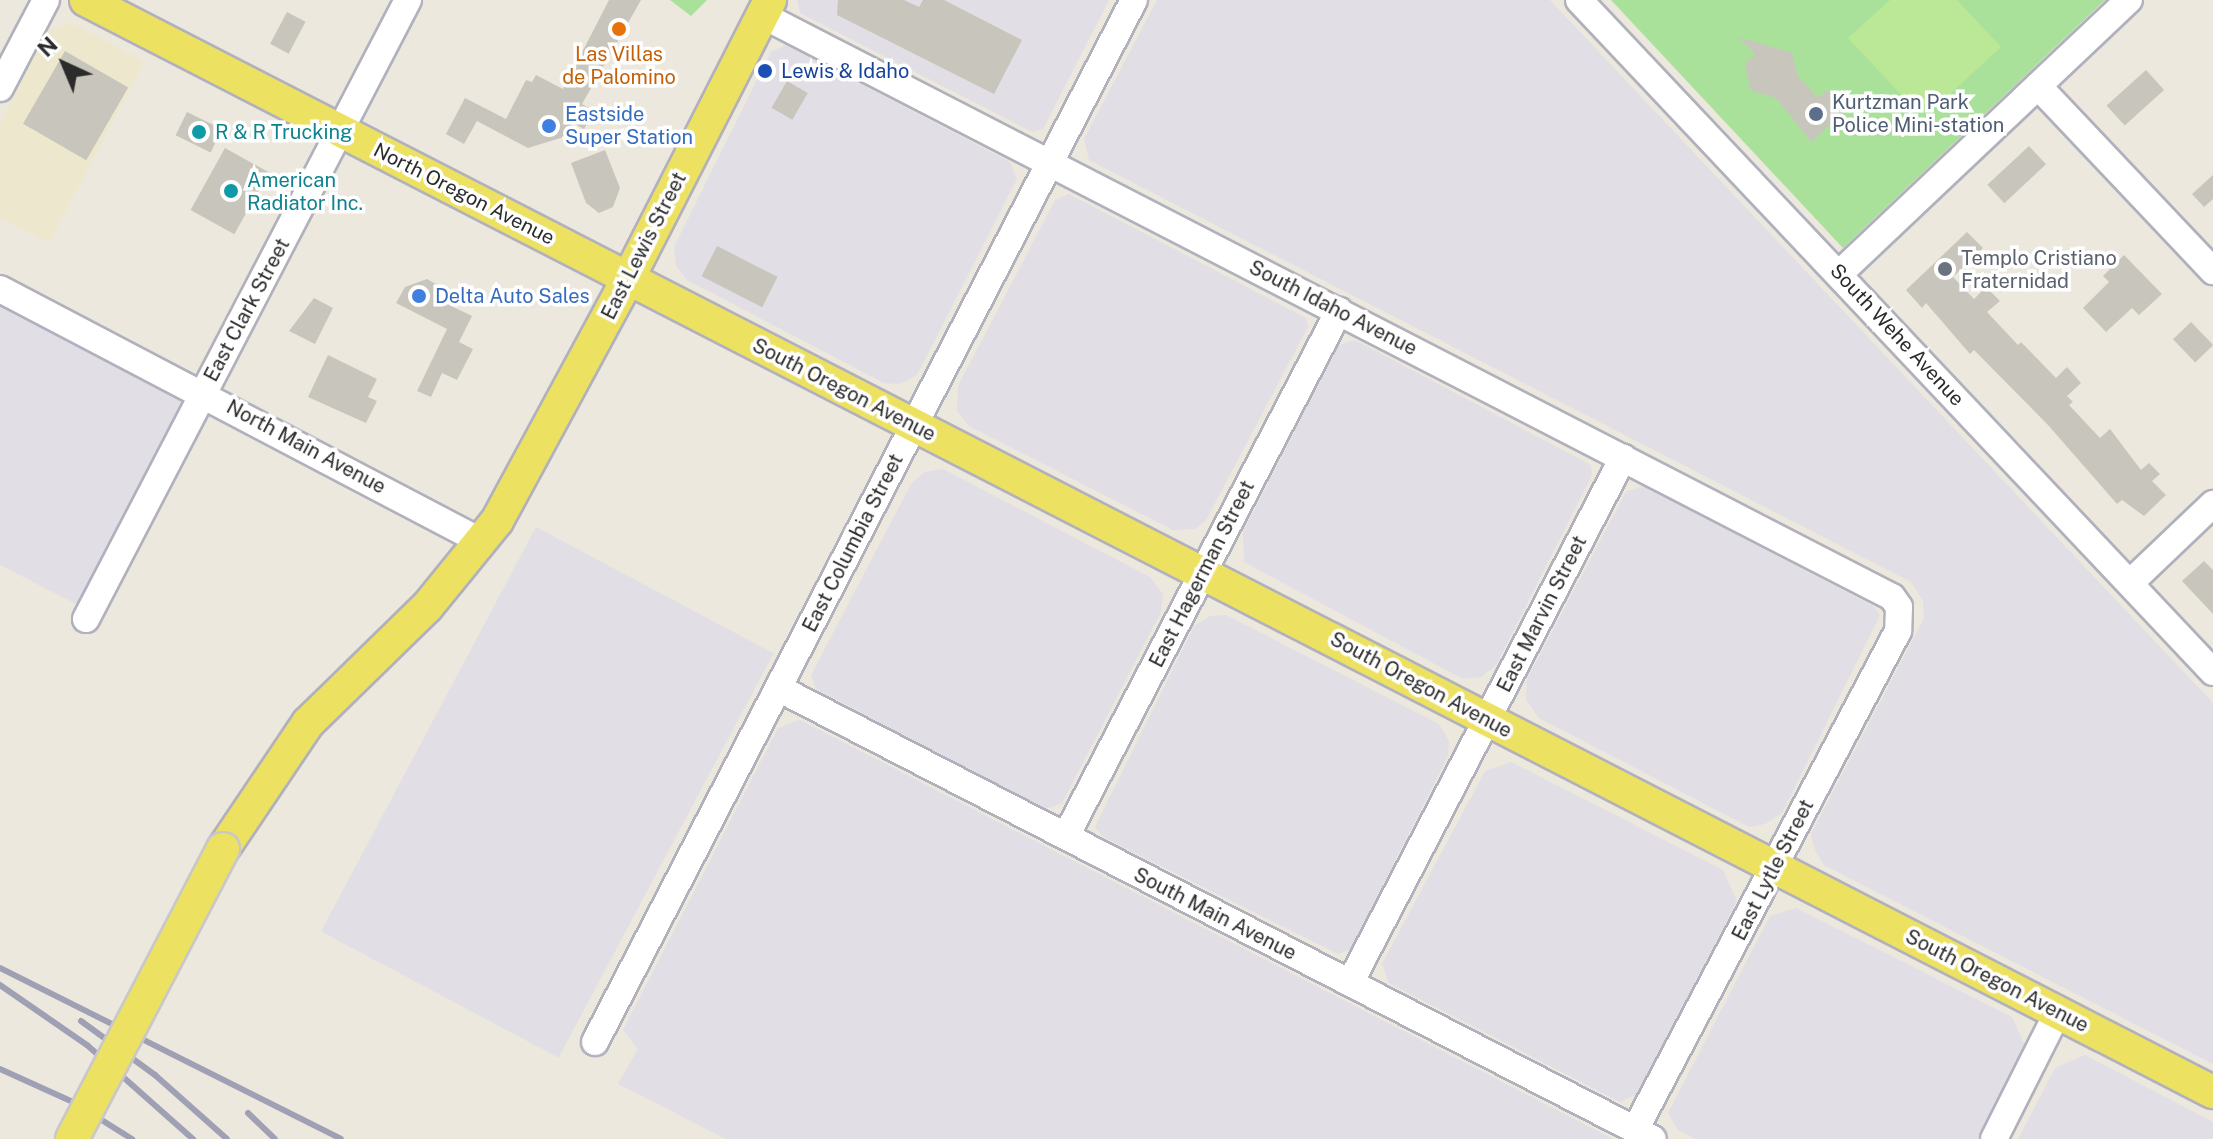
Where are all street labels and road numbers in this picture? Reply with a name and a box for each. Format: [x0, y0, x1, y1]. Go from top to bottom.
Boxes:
street label: North Oregon Avenue [369, 138, 559, 250]
street label: East Lewis Street [597, 168, 691, 324]
street label: East Clark Street [199, 234, 295, 386]
street label: South Idaho Avenue [1245, 255, 1421, 361]
street label: South Wehe Avenue [1825, 259, 1969, 411]
street label: South Oregon Avenue [748, 333, 940, 447]
street label: North Main Avenue [222, 395, 390, 499]
street label: East Columbia Street [798, 450, 908, 636]
street label: East Hagerman Street [1144, 477, 1260, 671]
street label: East Marvin Street [1492, 532, 1592, 696]
street label: South Oregon Avenue [1326, 627, 1516, 743]
street label: East Lytle Street [1727, 795, 1819, 945]
street label: South Main Avenue [1130, 863, 1300, 965]
street label: South Oregon Avenue [1901, 924, 2093, 1038]

